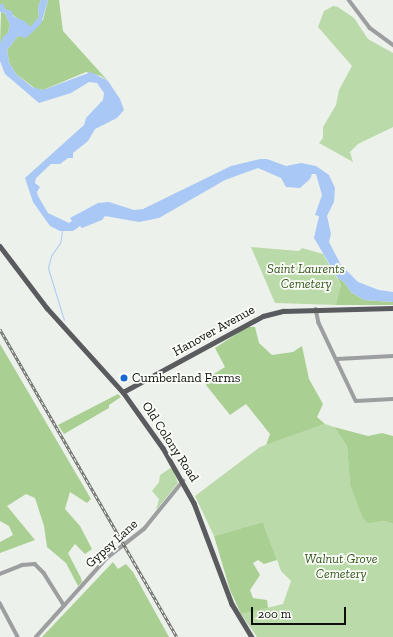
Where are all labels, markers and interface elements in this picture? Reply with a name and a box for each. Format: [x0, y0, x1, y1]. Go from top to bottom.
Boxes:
park label: Saint Laurents Cemetery [267, 262, 345, 293]
street label: Hanover Avenue [170, 302, 258, 360]
place label: Cumberland Farms [132, 370, 240, 386]
marker: Cumberland Farms [119, 373, 129, 383]
street label: Old Colony Road [138, 399, 202, 485]
street label: Gypsy Lane [83, 516, 141, 572]
park label: Walnut Grove Cemetery [305, 552, 377, 583]
scale bar [253, 599, 348, 625]
text: 200 m [258, 607, 291, 621]

